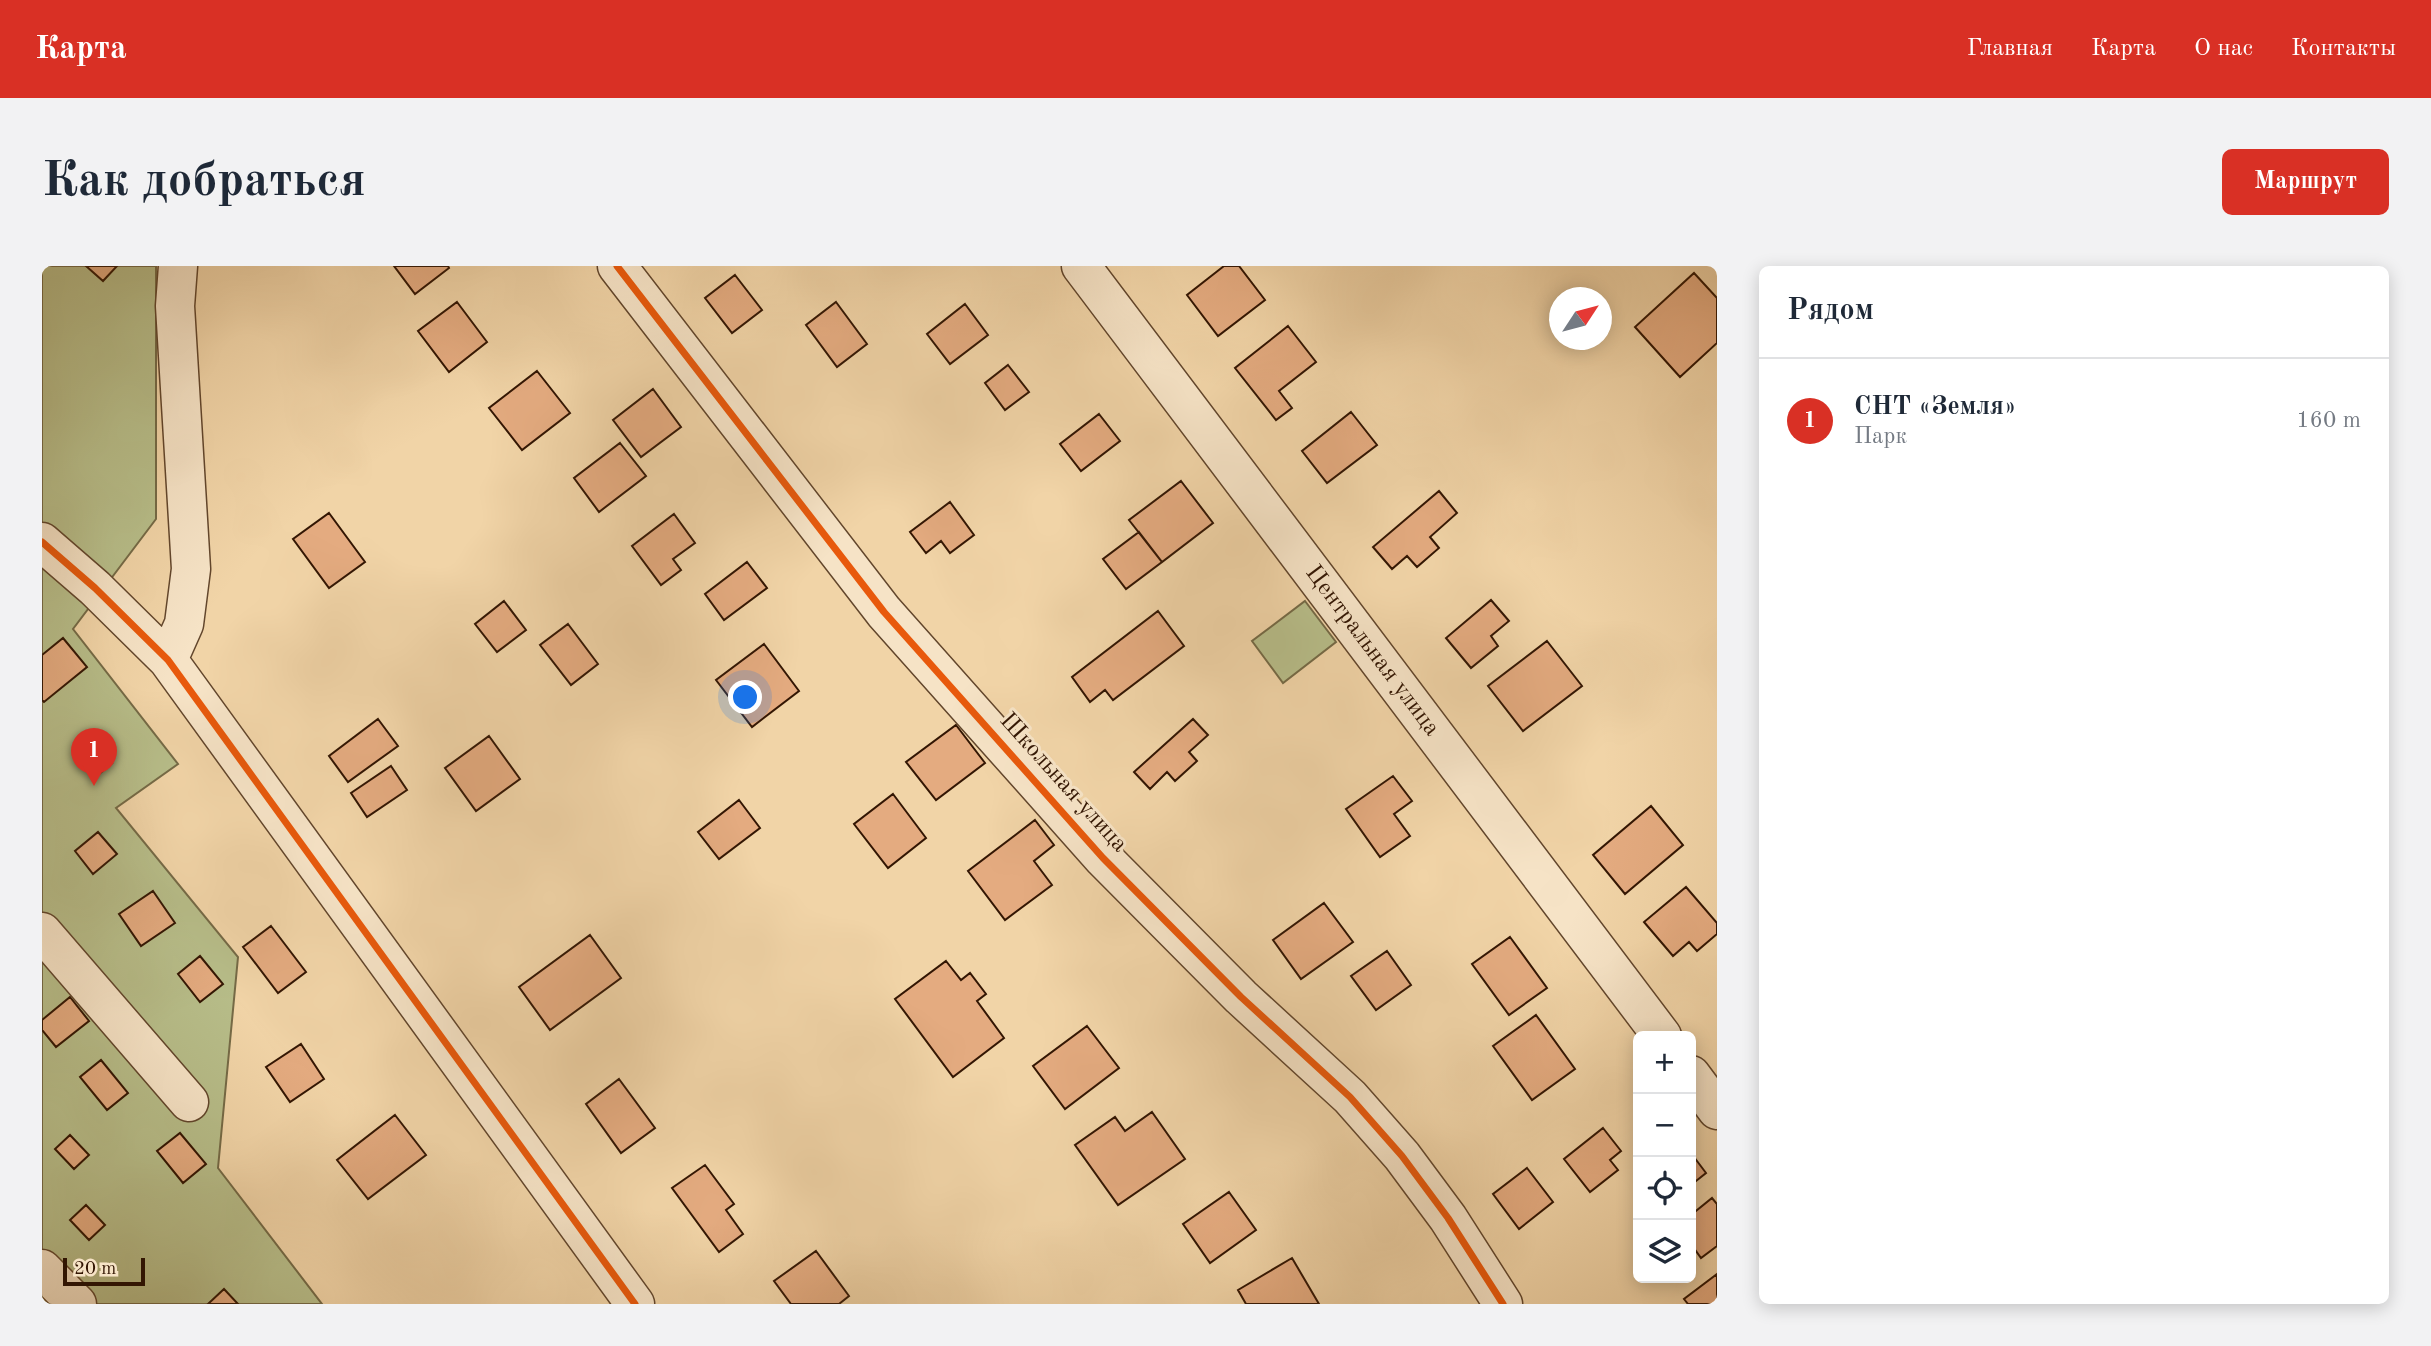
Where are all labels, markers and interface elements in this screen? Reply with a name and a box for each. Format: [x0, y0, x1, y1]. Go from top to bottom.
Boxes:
text: Карта [35, 33, 127, 66]
text: Главная [1967, 37, 2053, 61]
text: Карта [2091, 37, 2156, 61]
text: О нас [2194, 37, 2253, 61]
text: Контакты [2291, 37, 2396, 61]
button: Маршрут [2222, 149, 2389, 215]
text: Как добраться [42, 158, 366, 207]
north arrow [1549, 287, 1612, 350]
text: Рядом [1787, 296, 1874, 326]
text: СНТ «Земля» [1854, 394, 2016, 420]
text: 1 [1803, 409, 1817, 432]
text: 160 m [2296, 409, 2361, 432]
text: Парк [1854, 425, 1907, 448]
street label: Центральная улица [1300, 561, 1444, 741]
your location [728, 680, 762, 714]
street label: Школьная улица [995, 709, 1132, 857]
pin: 1 [71, 728, 117, 786]
map controls [1633, 1031, 1696, 1283]
button: + [1633, 1031, 1696, 1094]
button: − [1633, 1094, 1696, 1157]
button: locate [1633, 1157, 1696, 1220]
button: layers [1633, 1220, 1696, 1283]
scale bar [63, 1255, 145, 1287]
text: 20 m [74, 1260, 116, 1279]

